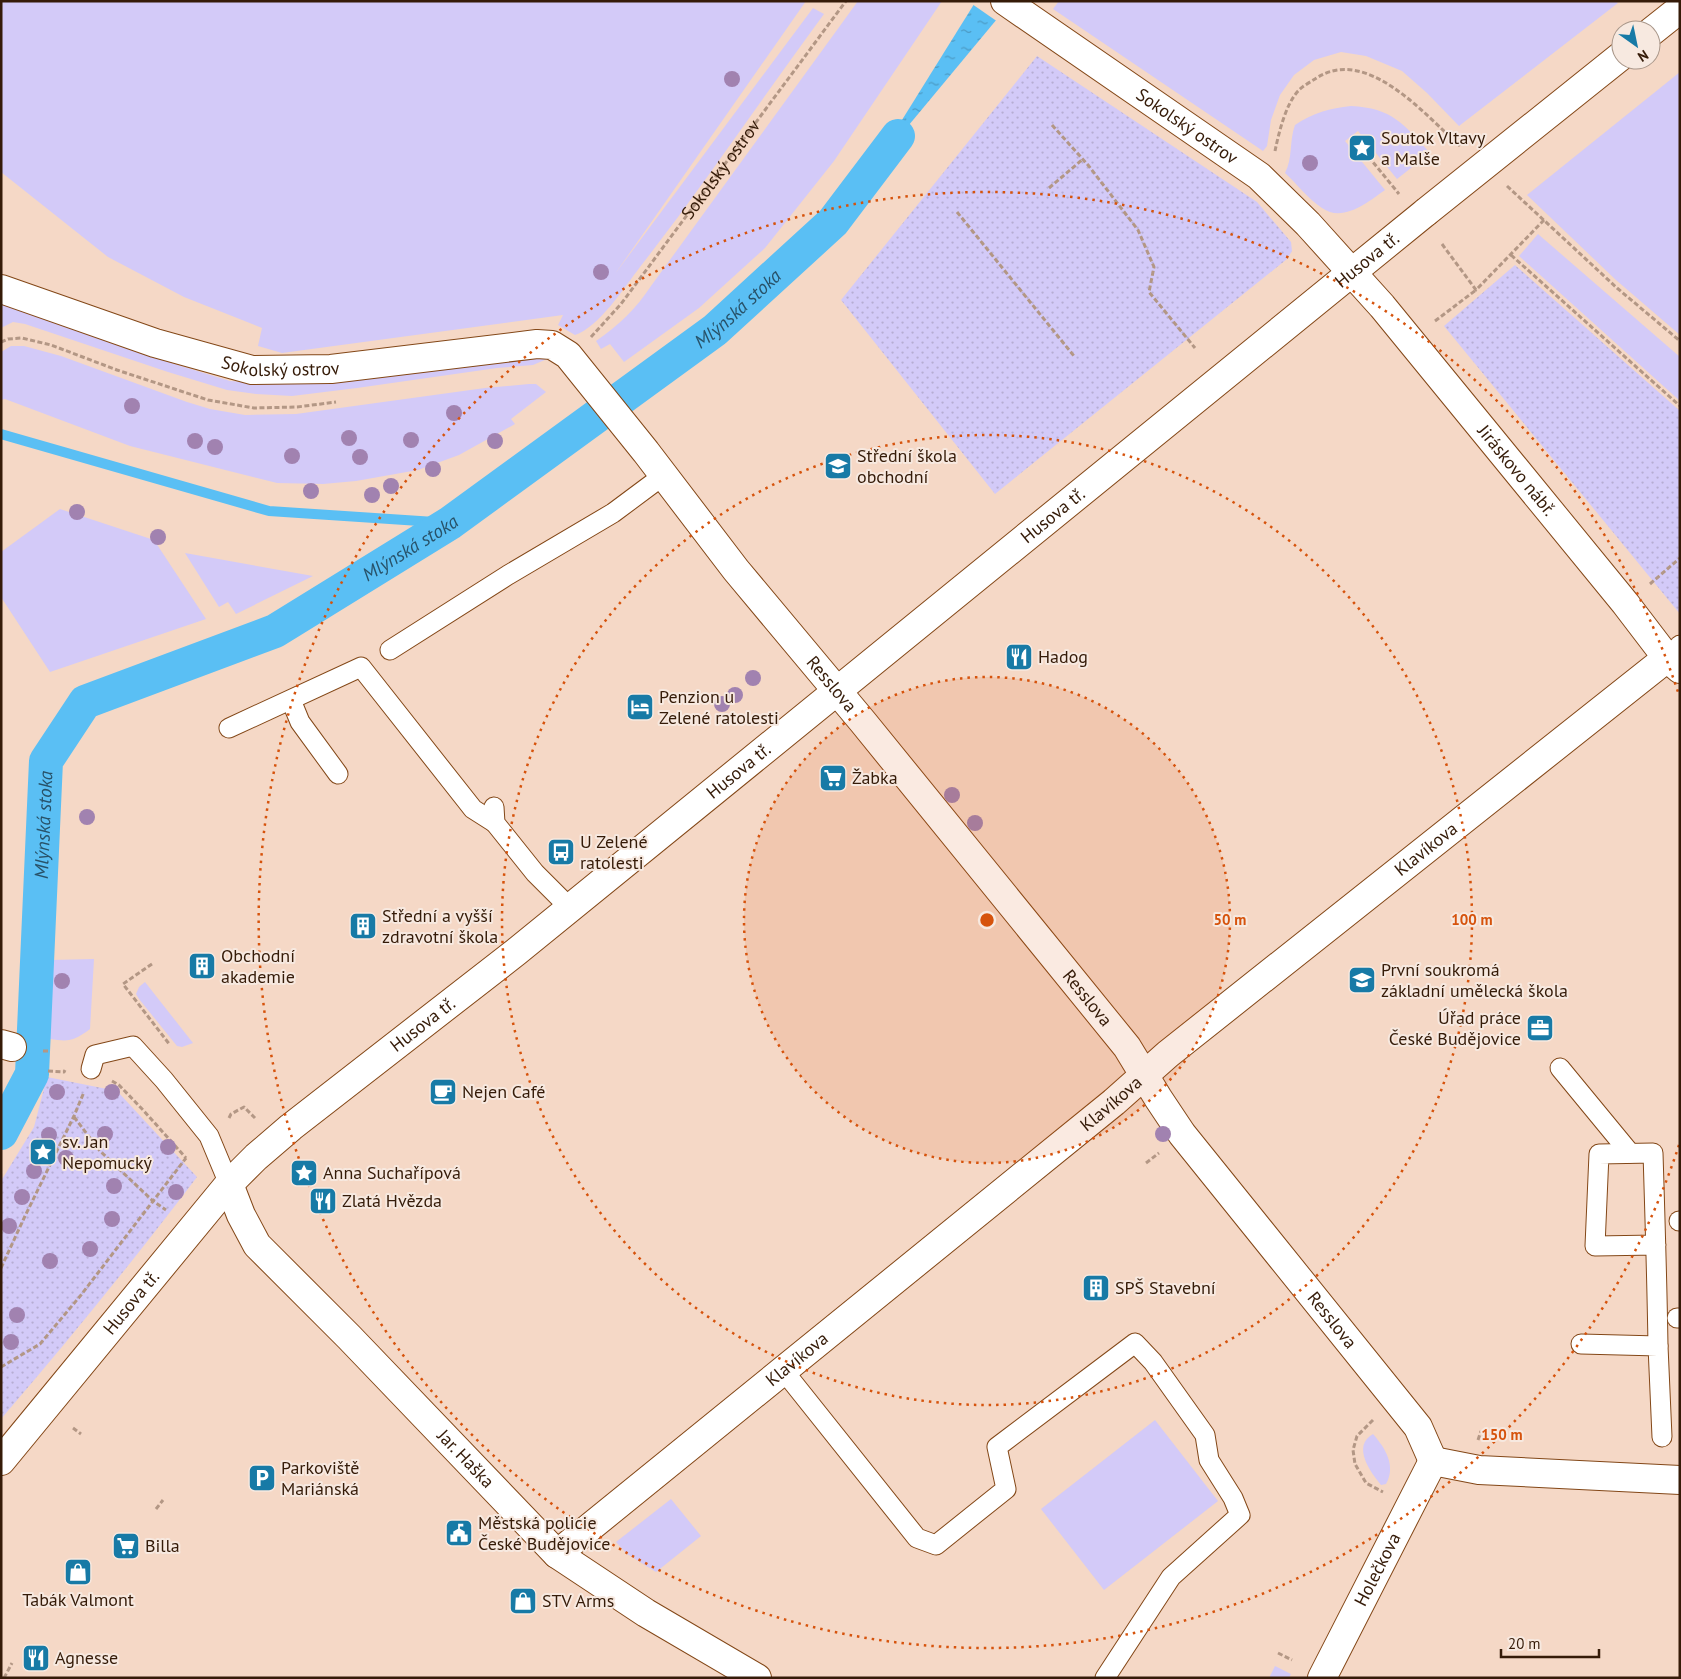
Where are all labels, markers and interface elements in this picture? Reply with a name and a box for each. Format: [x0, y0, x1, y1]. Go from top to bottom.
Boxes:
north arrow [1611, 20, 1661, 70]
text: N [1634, 46, 1652, 66]
street label: Sokolský ostrov [1132, 83, 1243, 169]
street label: Sokolský ostrov [676, 115, 765, 224]
place label: Soutok Vltavy a Malše [1381, 126, 1486, 170]
place icon: Soutok Vltavy a Malše [1347, 133, 1377, 163]
street label: Husova tř. [1330, 227, 1404, 293]
water label: Mlýnská stoka [689, 263, 786, 353]
street label: Sokolský ostrov [219, 350, 341, 381]
street label: Jiráskovo nábř. [1472, 419, 1561, 520]
place label: Střední škola obchodní [857, 444, 957, 488]
school or university icon: Střední škola obchodní [823, 451, 853, 481]
street label: Husova tř. [1016, 482, 1089, 548]
water label: Mlýnská stoka [358, 509, 463, 586]
restaurant icon: Hadog [1004, 642, 1034, 672]
place label: Hadog [1038, 645, 1088, 668]
street label: Resslova [802, 651, 862, 717]
place label: Penzion u Zelené ratolesti [659, 685, 779, 729]
hotel icon: Penzion u Zelené ratolesti [625, 692, 655, 722]
street label: Husova tř. [701, 738, 775, 804]
supermarket icon: Žabka [818, 763, 848, 793]
place label: Žabka [852, 766, 898, 789]
water label: Mlýnská stoka [29, 770, 58, 879]
street label: Klavíkova [1390, 817, 1462, 881]
place label: U Zelené ratolesti [580, 830, 648, 874]
bus stop icon: U Zelené ratolesti [546, 837, 576, 867]
place label: Střední a vyšší zdravotní škola [382, 904, 498, 948]
text: 50 m [1214, 910, 1246, 929]
text: 100 m [1451, 910, 1493, 929]
building icon: Střední a vyšší zdravotní škola [348, 911, 378, 941]
centre of rings [978, 911, 996, 929]
place label: Obchodní akademie [221, 944, 295, 988]
building icon: Obchodní akademie [187, 951, 217, 981]
place label: První soukromá základní umělecká škola [1381, 958, 1568, 1002]
street label: Resslova [1058, 965, 1118, 1031]
school or university icon: První soukromá základní umělecká škola [1347, 965, 1377, 995]
street label: Husova tř. [385, 992, 460, 1057]
place label: Úřad práce České Budějovice [1389, 1006, 1521, 1050]
office icon: Úřad práce České Budějovice [1525, 1013, 1555, 1043]
street label: Klavíkova [1075, 1071, 1147, 1136]
cafe icon: Nejen Café [428, 1077, 458, 1107]
place label: Nejen Café [462, 1080, 545, 1103]
place label: sv. Jan Nepomucký [62, 1130, 153, 1174]
place icon: sv. Jan Nepomucký [28, 1137, 58, 1167]
place icon: Anna Suchařípová [289, 1158, 319, 1188]
place label: Anna Suchařípová [323, 1161, 461, 1184]
restaurant icon: Zlatá Hvězda [308, 1186, 338, 1216]
place label: Zlatá Hvězda [342, 1189, 442, 1212]
street label: Husova tř. [98, 1266, 164, 1339]
building icon: SPŠ Stavební [1081, 1273, 1111, 1303]
place label: SPŠ Stavební [1115, 1276, 1216, 1299]
street label: Resslova [1303, 1287, 1362, 1353]
street label: Klavíkova [761, 1327, 833, 1391]
street label: Jar. Haška [432, 1423, 500, 1493]
text: 150 m [1481, 1425, 1523, 1444]
place label: Parkoviště Mariánská [281, 1456, 359, 1500]
parking icon: Parkoviště Mariánská [247, 1463, 277, 1493]
place label: Městská policie České Budějovice [478, 1511, 610, 1555]
public building icon: Městská policie České Budějovice [444, 1518, 474, 1548]
street label: Holečkova [1349, 1528, 1405, 1610]
supermarket icon: Billa [111, 1531, 141, 1561]
place label: Billa [145, 1534, 180, 1557]
shop icon: Tabák Valmont [63, 1557, 93, 1587]
shop icon: STV Arms [508, 1586, 538, 1616]
place label: Tabák Valmont [22, 1588, 134, 1611]
place label: STV Arms [542, 1589, 614, 1612]
scale bar [1501, 1626, 1598, 1658]
text: 20 m [1508, 1634, 1541, 1653]
restaurant icon: Agnesse [21, 1643, 51, 1673]
place label: Agnesse [55, 1646, 118, 1669]

